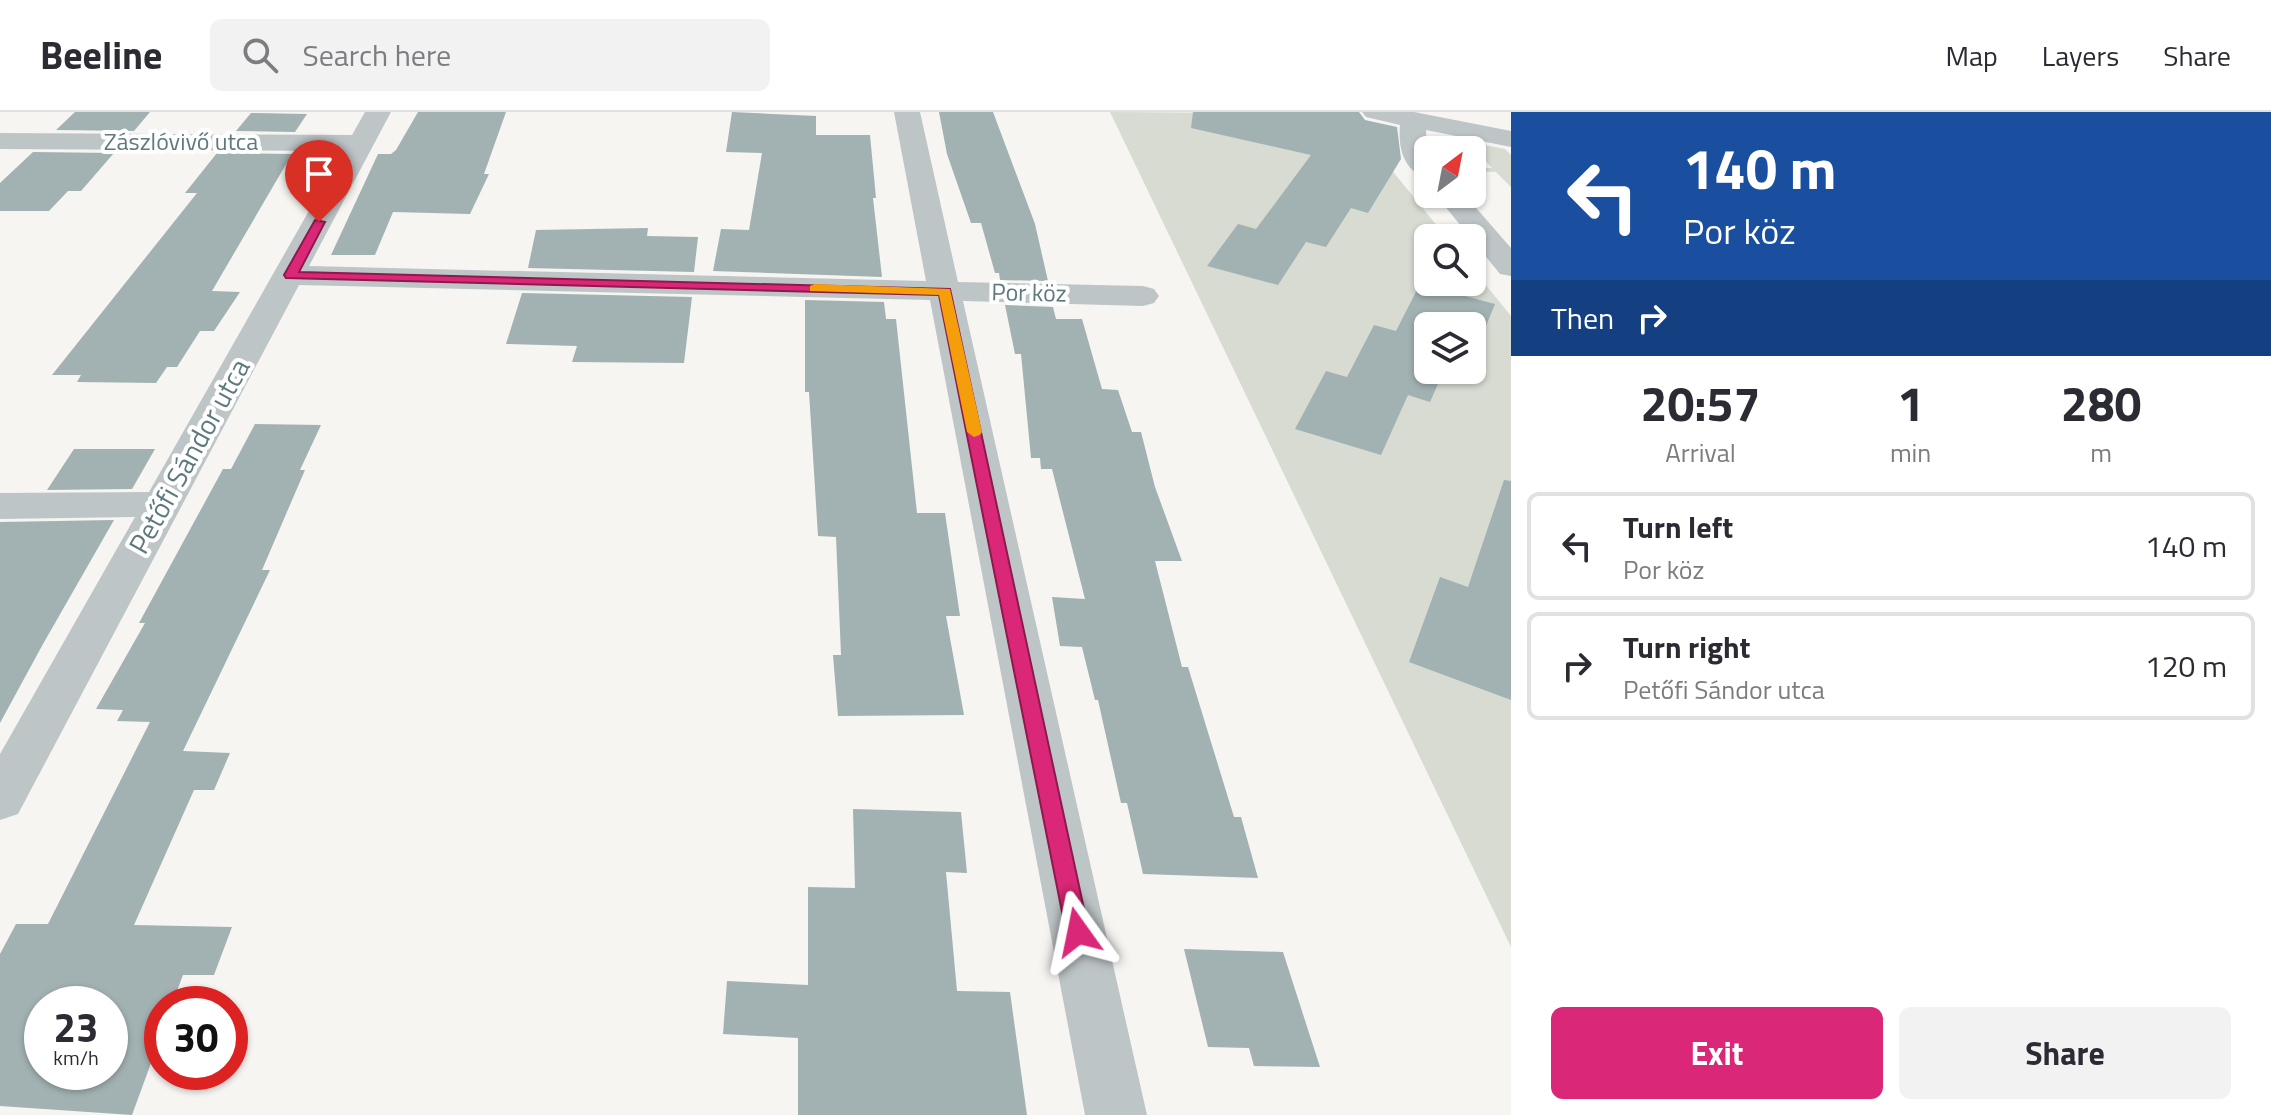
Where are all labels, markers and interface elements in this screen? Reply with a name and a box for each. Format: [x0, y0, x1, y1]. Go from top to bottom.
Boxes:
search box [210, 19, 770, 91]
text: Beeline [40, 26, 162, 84]
text: Search here [302, 32, 451, 78]
icon: search [238, 33, 282, 77]
text: Map [1945, 34, 1998, 77]
text: Layers [2042, 34, 2119, 77]
text: Share [2163, 34, 2231, 77]
street label: Zászlóvivő utca [104, 123, 258, 159]
text: 140 m [1683, 126, 1836, 211]
north arrow [1414, 136, 1486, 208]
map controls [1414, 136, 1486, 384]
pin [285, 140, 353, 222]
icon: left [1551, 144, 1655, 248]
icon: arrive [297, 152, 341, 196]
text: Por köz [1683, 203, 1796, 258]
button: search [1414, 224, 1486, 296]
street label: Por köz [991, 273, 1067, 311]
text: Then [1551, 295, 1614, 341]
icon: right [1630, 296, 1674, 340]
button: layers [1414, 312, 1486, 384]
street label: Petőfi Sándor utca [117, 350, 260, 561]
text: 20:57 [1641, 367, 1760, 440]
text: 1 [1897, 367, 1924, 440]
text: 280 [2061, 367, 2141, 440]
text: Arrival [1665, 433, 1736, 472]
text: min [1890, 433, 1931, 472]
text: m [2090, 433, 2112, 472]
text: Turn left [1623, 504, 1733, 550]
text: 140 m [2145, 523, 2227, 569]
icon: left [1555, 524, 1599, 568]
text: Por köz [1623, 550, 1704, 589]
text: Turn right [1623, 624, 1751, 670]
text: 120 m [2145, 643, 2227, 689]
icon: right [1555, 644, 1599, 688]
text: Petőfi Sándor utca [1623, 670, 1825, 709]
position arrow [1036, 890, 1120, 974]
speed limit sign: 30 [144, 986, 248, 1090]
text: 23 [54, 997, 98, 1058]
button: Exit [1551, 1007, 1883, 1099]
button: Share [1899, 1007, 2231, 1099]
text: km/h [53, 1042, 99, 1073]

